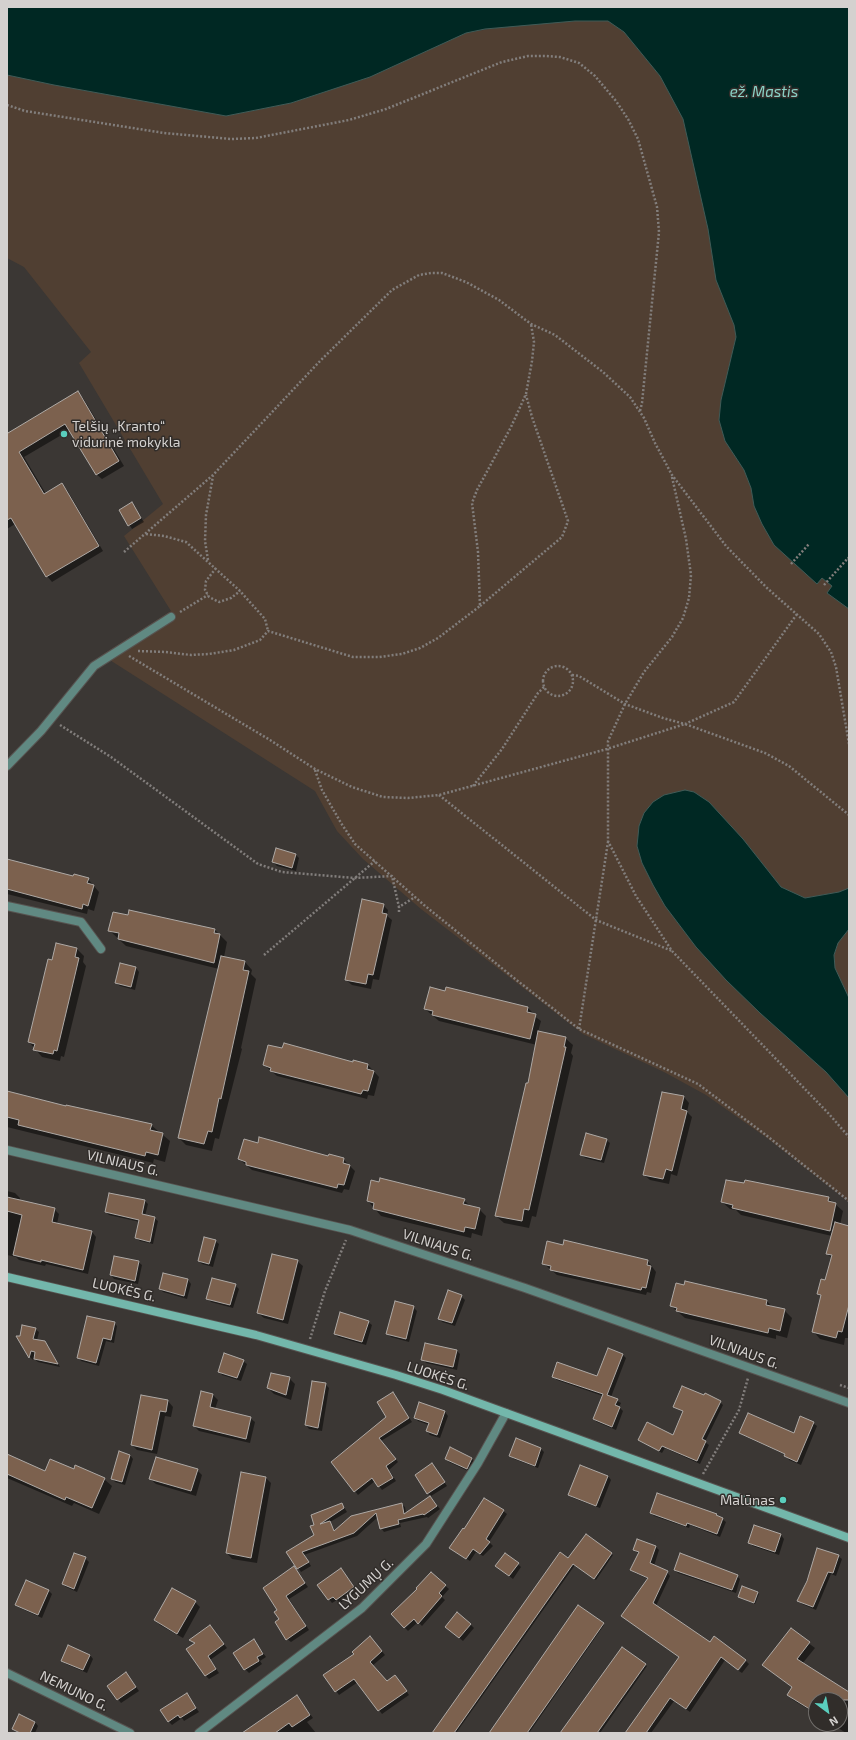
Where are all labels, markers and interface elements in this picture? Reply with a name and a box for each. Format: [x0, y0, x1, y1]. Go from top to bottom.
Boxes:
water label: ež. Mastis [730, 83, 798, 101]
place label: Telšių „Kranto“ vidurinė mokykla [72, 418, 180, 450]
marker: Telšių „Kranto“ vidurinė mokykla [59, 429, 69, 439]
street label: VILNIAUS G. [85, 1147, 161, 1179]
street label: VILNIAUS G. [400, 1226, 476, 1264]
street label: LUOKĖS G. [91, 1275, 157, 1305]
street label: VILNIAUS G. [706, 1331, 782, 1373]
street label: LUOKĖS G. [405, 1358, 471, 1394]
place label: Malūnas [720, 1492, 775, 1508]
marker: Malūnas [778, 1495, 788, 1505]
street label: LYGUMŲ G. [335, 1554, 397, 1614]
street label: NEMUNO G. [37, 1667, 111, 1715]
north arrow [808, 1692, 848, 1732]
text: N [827, 1714, 841, 1729]

